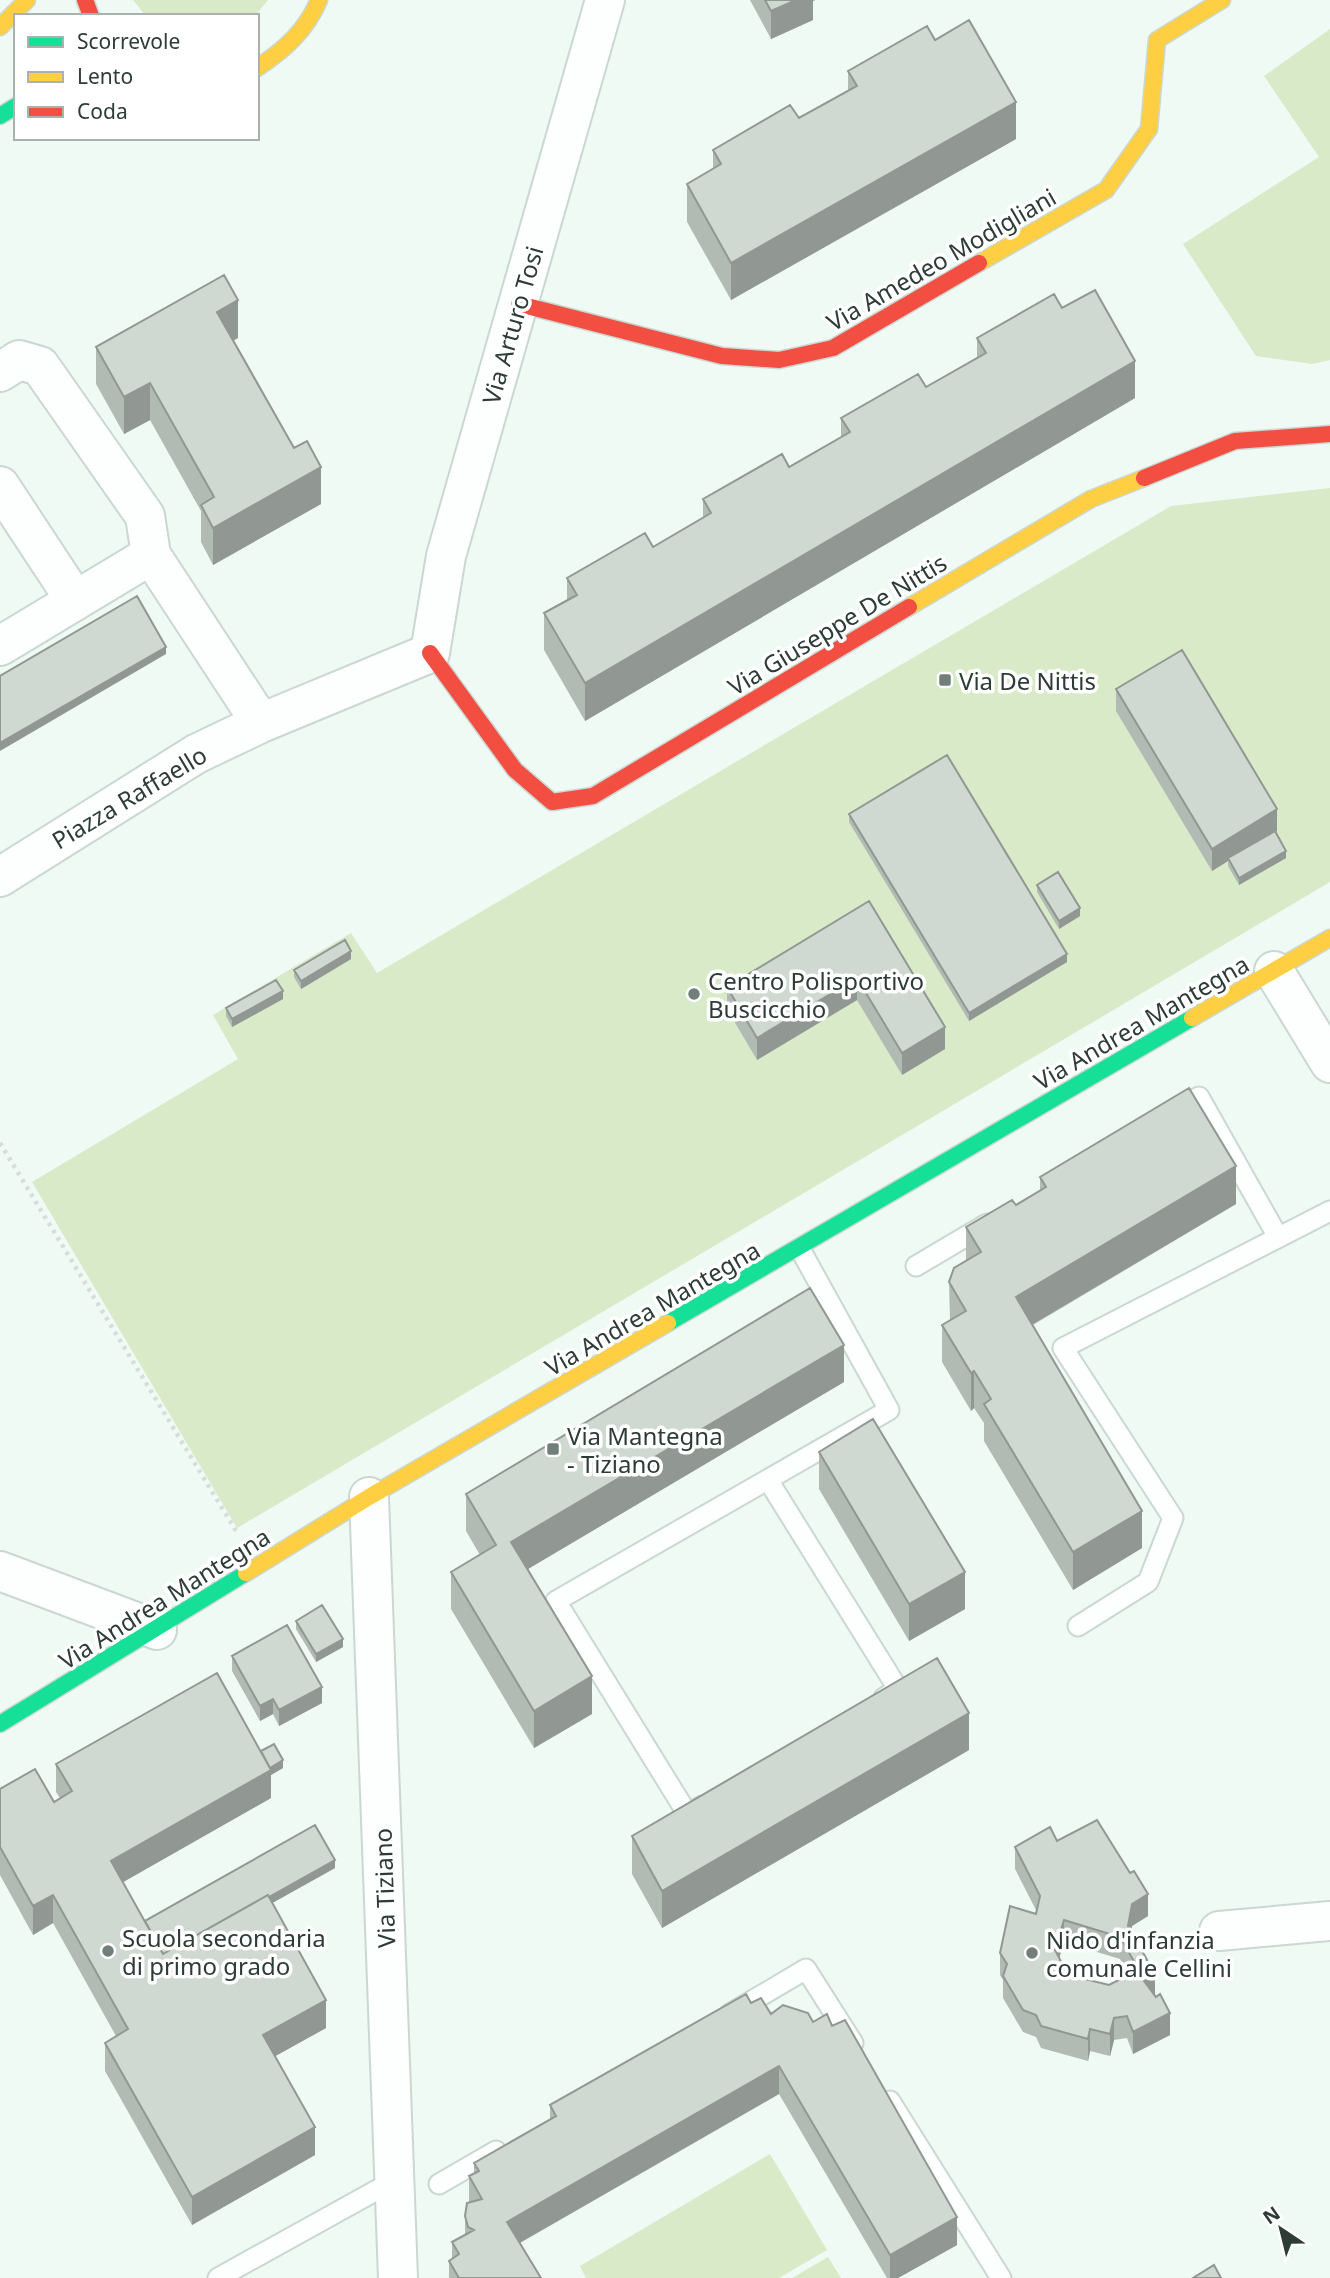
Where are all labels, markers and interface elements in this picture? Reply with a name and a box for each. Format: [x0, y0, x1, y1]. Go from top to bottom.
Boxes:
legend [14, 14, 259, 140]
text: Scorrevole [77, 27, 180, 55]
text: Lento [77, 62, 133, 90]
text: Coda [77, 97, 128, 125]
street label: Via Amedeo Modigliani [820, 180, 1062, 338]
street label: Via Arturo Tosi [474, 242, 550, 408]
street label: Via Giuseppe De Nittis [721, 546, 953, 702]
place label: Via De Nittis [959, 664, 1096, 697]
marker: Via De Nittis [937, 672, 953, 688]
street label: Piazza Raffaello [45, 738, 213, 856]
street label: Via Andrea Mantegna [1027, 947, 1255, 1097]
place label: Centro Polisportivo Buscicchio [708, 964, 924, 1025]
marker: Centro Polisportivo Buscicchio [686, 986, 702, 1002]
street label: Via Andrea Mantegna [538, 1233, 766, 1383]
place label: Via Mantegna - Tiziano [567, 1419, 723, 1480]
marker: Via Mantegna - Tiziano [545, 1441, 561, 1457]
street label: Via Andrea Mantegna [52, 1520, 276, 1676]
street label: Via Tiziano [365, 1827, 403, 1949]
place label: Scuola secondaria di primo grado [122, 1921, 326, 1982]
place label: Nido d'infanzia comunale Cellini [1046, 1923, 1232, 1984]
marker: Scuola secondaria di primo grado [100, 1943, 116, 1959]
marker: Nido d'infanzia comunale Cellini [1024, 1945, 1040, 1961]
north arrow [1246, 2194, 1316, 2264]
text: N [1257, 2200, 1285, 2230]

